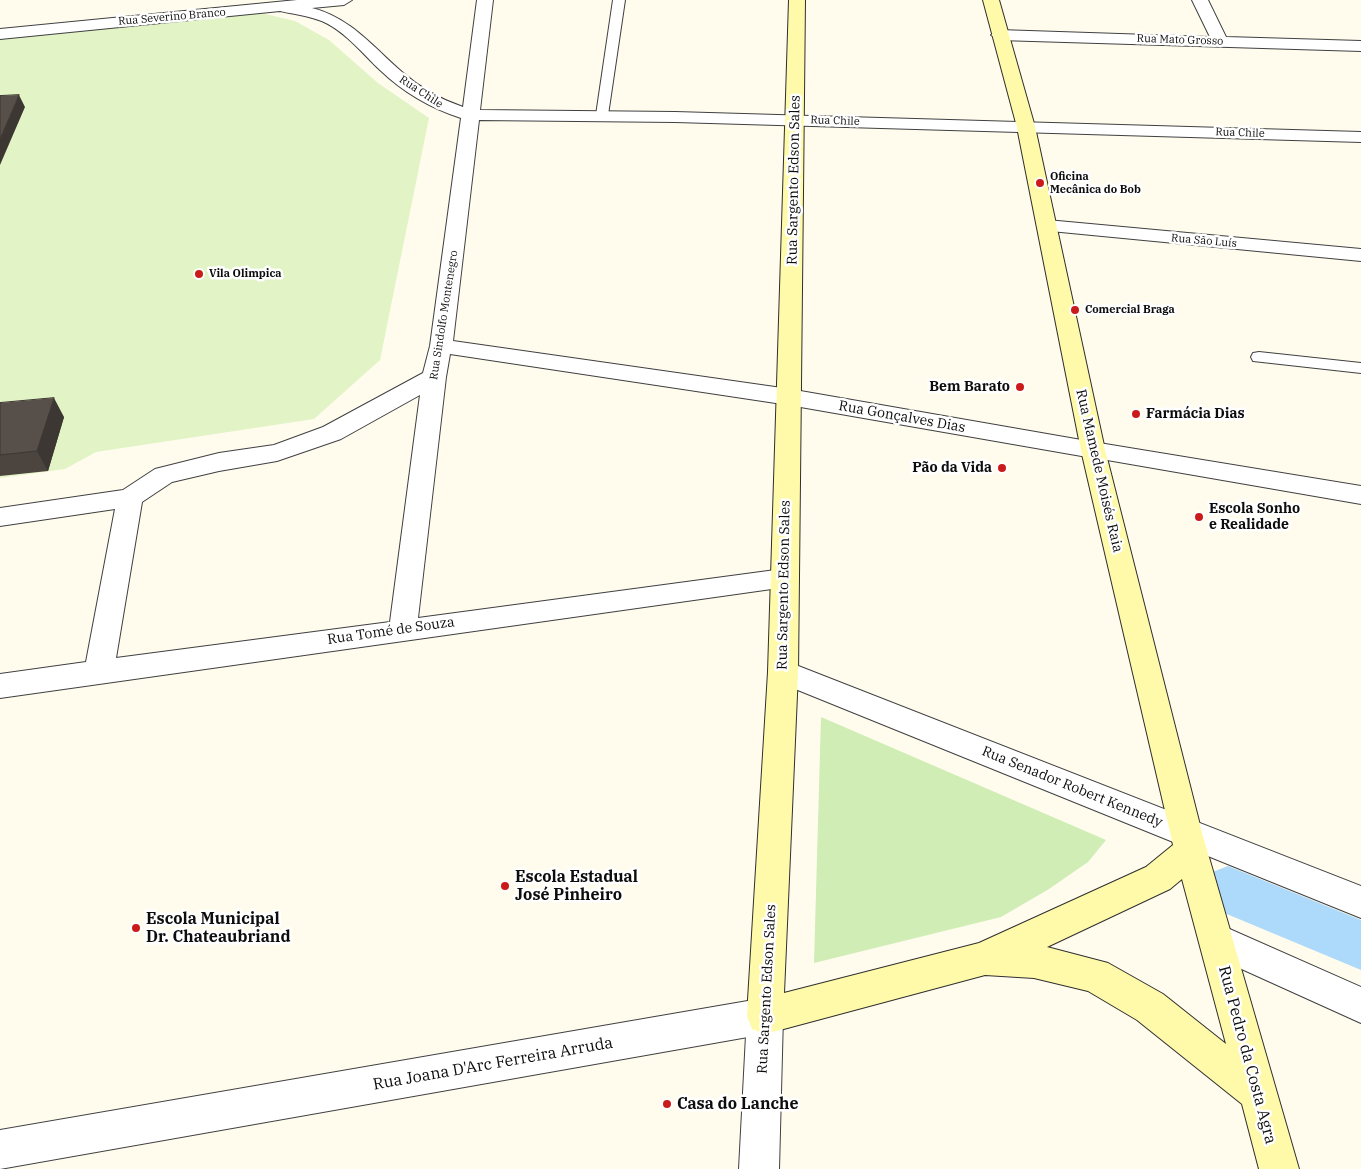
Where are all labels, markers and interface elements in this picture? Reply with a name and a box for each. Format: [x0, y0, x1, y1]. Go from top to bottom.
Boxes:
street label: Rua Severino Branco [118, 6, 226, 28]
street label: Rua Mato Grosso [1136, 32, 1224, 48]
street label: Rua Chile [397, 73, 445, 111]
street label: Rua Sargento Edson Sales [784, 95, 804, 265]
street label: Rua Chile [810, 114, 860, 128]
street label: Rua Chile [1215, 126, 1265, 140]
place label: Oficina Mecânica do Bob [1050, 170, 1141, 196]
marker: Oficina Mecânica do Bob [1034, 177, 1046, 189]
street label: Rua São Luís [1171, 232, 1237, 250]
street label: Rua Sindolfo Montenegro [427, 249, 461, 381]
place label: Vila Olimpica [209, 267, 282, 281]
marker: Vila Olimpica [193, 268, 205, 280]
place label: Comercial Braga [1085, 303, 1175, 317]
marker: Comercial Braga [1069, 304, 1081, 316]
place label: Bem Barato [929, 379, 1010, 395]
marker: Bem Barato [1014, 381, 1026, 393]
street label: Rua Mamede Moisés Raia [1072, 388, 1126, 554]
street label: Rua Gonçalves Dias [837, 398, 967, 436]
place label: Farmácia Dias [1146, 406, 1245, 422]
marker: Farmácia Dias [1130, 408, 1142, 420]
place label: Pão da Vida [912, 460, 992, 476]
marker: Pão da Vida [996, 462, 1008, 474]
street label: Rua Sargento Edson Sales [774, 500, 794, 670]
place label: Escola Sonho e Realidade [1209, 501, 1300, 534]
marker: Escola Sonho e Realidade [1193, 511, 1205, 523]
street label: Rua Tomé de Souza [326, 614, 456, 648]
street label: Rua Senador Robert Kennedy [979, 743, 1165, 831]
place label: Escola Estadual José Pinheiro [515, 867, 638, 905]
marker: Escola Estadual José Pinheiro [499, 880, 511, 892]
street label: Rua Sargento Edson Sales [754, 904, 780, 1074]
place label: Escola Municipal Dr. Chateaubriand [146, 909, 291, 947]
marker: Escola Municipal Dr. Chateaubriand [130, 922, 142, 934]
street label: Rua Pedro da Costa Agra [1214, 964, 1280, 1146]
street label: Rua Joana D'Arc Ferreira Arruda [371, 1033, 615, 1095]
place label: Casa do Lanche [677, 1094, 799, 1114]
marker: Casa do Lanche [661, 1098, 673, 1110]

